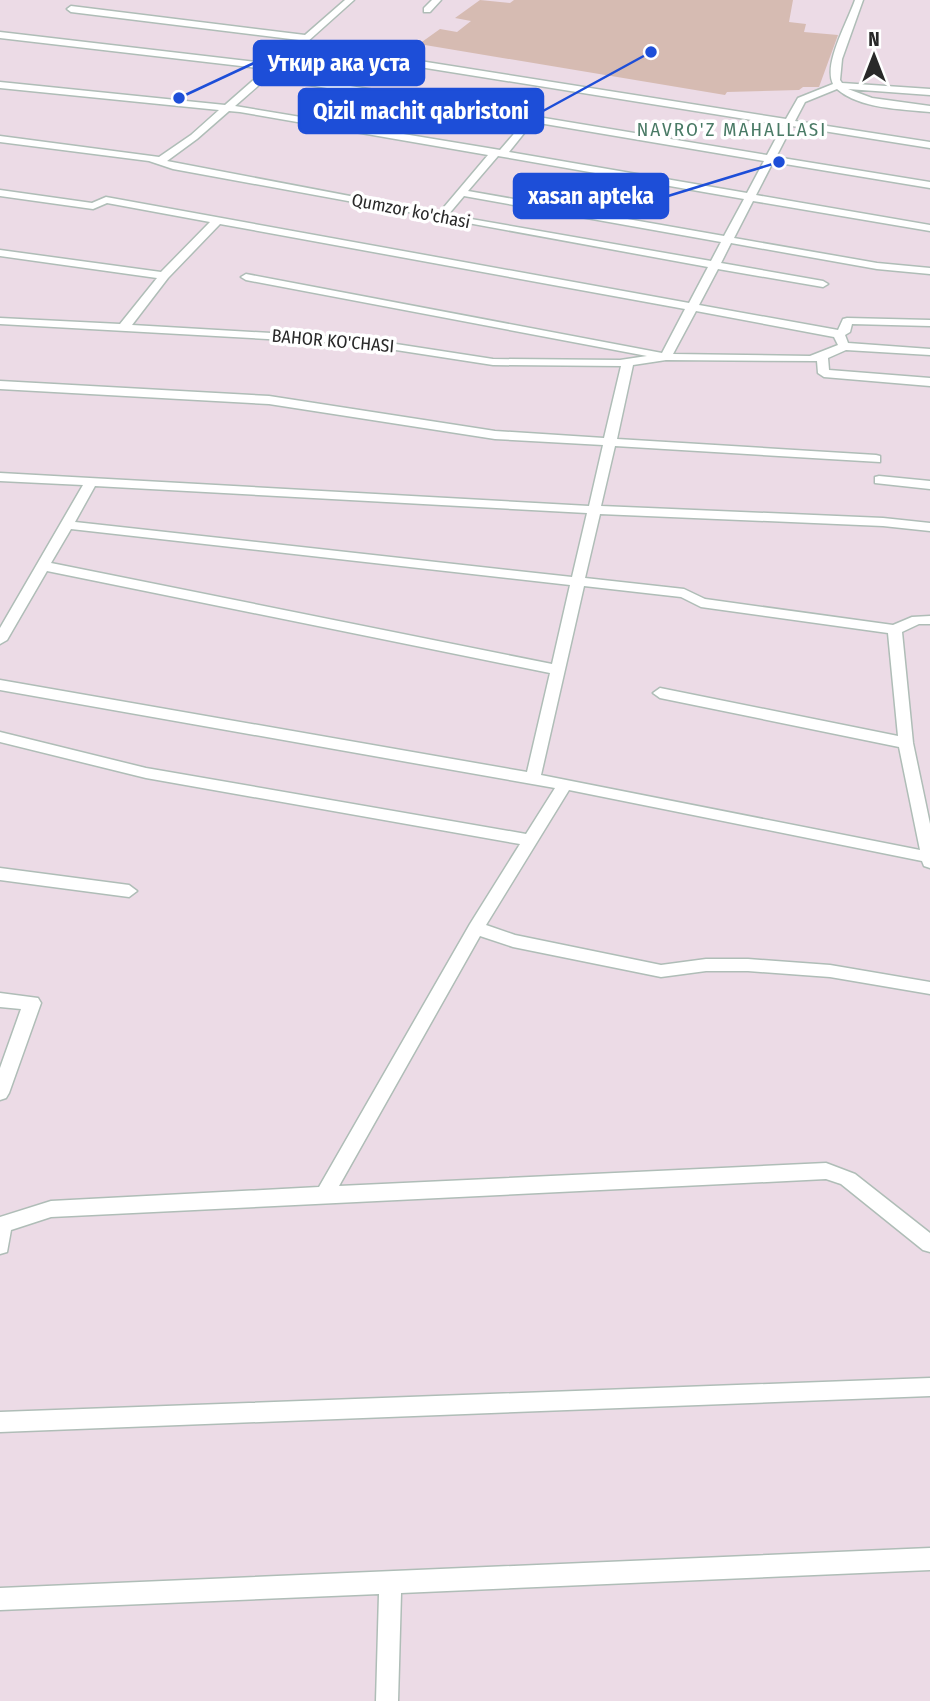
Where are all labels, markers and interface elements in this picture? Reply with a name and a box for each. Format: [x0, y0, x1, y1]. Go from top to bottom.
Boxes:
north arrow [839, 21, 909, 91]
text: N [868, 28, 880, 51]
callout: Уткир ака уста [254, 41, 424, 85]
text: Уткир ака уста [267, 49, 410, 77]
callout: Qizil machit qabristoni [299, 89, 543, 133]
text: Qizil machit qabristoni [313, 97, 529, 125]
district label: NAVRO'Z MAHALLASI [637, 118, 827, 141]
callout: xasan apteka [514, 174, 668, 218]
text: xasan apteka [527, 182, 654, 210]
street label: Qumzor ko'chasi [350, 189, 472, 233]
street label: BAHOR KO'CHASI [271, 325, 395, 357]

